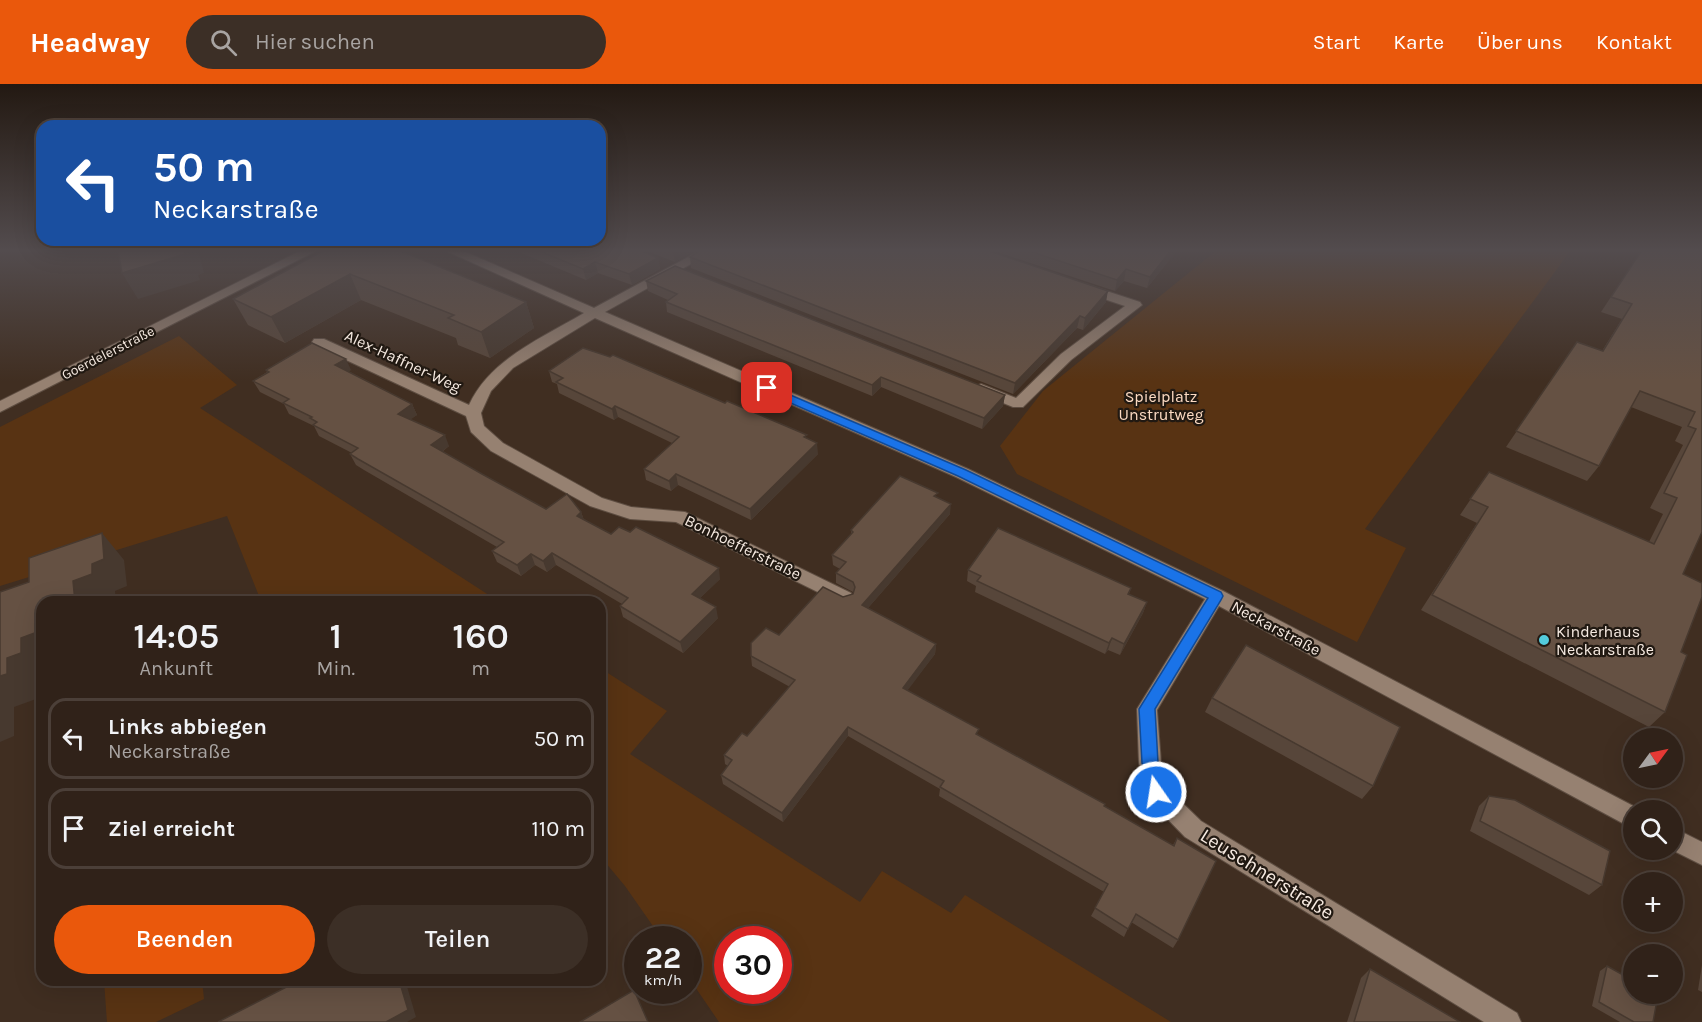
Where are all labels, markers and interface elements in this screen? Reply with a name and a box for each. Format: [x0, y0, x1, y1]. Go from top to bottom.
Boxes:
search box [186, 15, 606, 69]
text: Headway [30, 26, 150, 59]
icon: search [207, 26, 240, 59]
text: Hier suchen [255, 29, 375, 55]
text: Start [1313, 30, 1360, 54]
text: Karte [1393, 30, 1444, 54]
text: Über uns [1477, 30, 1563, 54]
text: Kontakt [1596, 30, 1672, 54]
text: 50 m [153, 142, 255, 192]
icon: left [54, 144, 132, 222]
text: Neckarstraße [153, 193, 319, 225]
street label: Goerdelerstraße [59, 322, 157, 384]
street label: Alex-Haffner-Weg [342, 326, 464, 396]
pin [741, 362, 792, 413]
icon: arrive [750, 371, 783, 404]
park label: Spielplatz Unstrutweg [1119, 387, 1203, 424]
street label: Bonhoefferstraße [682, 511, 804, 583]
street label: Neckarstraße [1228, 597, 1324, 659]
text: 14:05 [133, 615, 219, 657]
text: 1 [330, 615, 342, 657]
text: 160 [452, 615, 509, 657]
place label: Kinderhaus Neckarstraße [1556, 622, 1654, 659]
marker: Kinderhaus Neckarstraße [1537, 633, 1551, 647]
text: Ankunft [140, 657, 213, 680]
text: Min. [317, 657, 355, 680]
text: m [471, 657, 490, 680]
text: Links abbiegen [108, 714, 267, 740]
icon: left [57, 722, 90, 755]
text: 50 m [534, 726, 585, 752]
north arrow [1623, 728, 1683, 788]
map controls [1623, 728, 1683, 1004]
text: Neckarstraße [108, 740, 231, 763]
position arrow [1124, 760, 1188, 824]
button: search [1623, 800, 1683, 860]
icon: arrive [57, 812, 90, 845]
text: Ziel erreicht [108, 816, 235, 842]
text: 110 m [532, 816, 585, 842]
street label: Leuschnerstraße [1196, 824, 1338, 924]
button: + [1623, 872, 1683, 932]
button: Beenden [54, 905, 315, 974]
button: Teilen [327, 905, 588, 974]
speed limit sign: 30 [714, 926, 792, 1004]
text: 22 [645, 940, 681, 976]
button: − [1623, 944, 1683, 1004]
text: km/h [644, 971, 682, 989]

